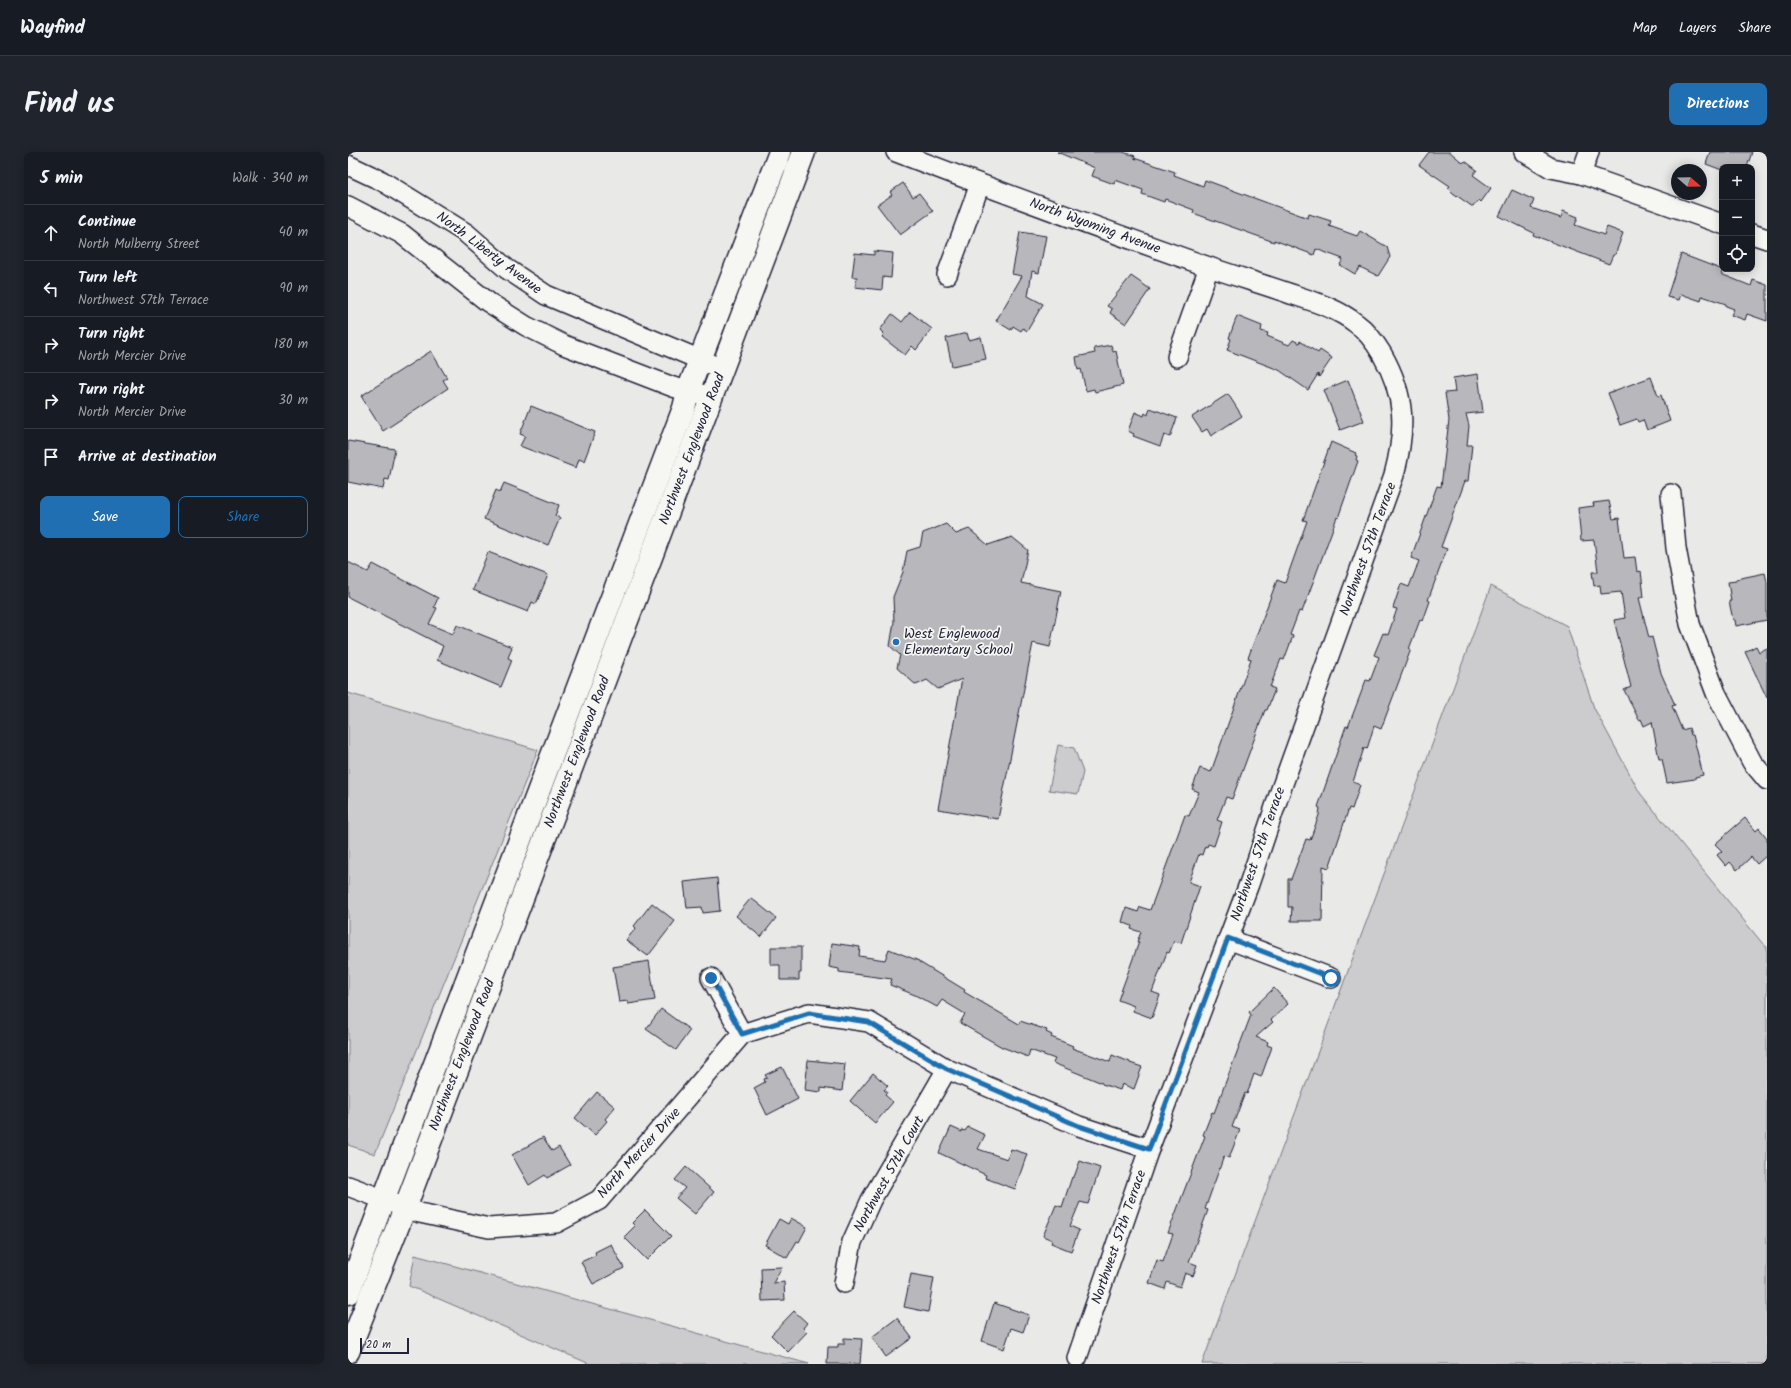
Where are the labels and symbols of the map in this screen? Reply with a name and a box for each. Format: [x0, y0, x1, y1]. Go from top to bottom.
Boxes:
north arrow [1671, 164, 1707, 200]
street label: North Wyoming Avenue [1026, 192, 1164, 260]
street label: North Liberty Avenue [432, 206, 547, 300]
street label: Northwest Englewood Road [653, 369, 731, 528]
street label: Northwest 57th Terrace [1334, 478, 1403, 619]
place label: West Englewood Elementary School [904, 623, 1013, 661]
marker: West Englewood Elementary School [891, 637, 901, 647]
street label: Northwest Englewood Road [538, 672, 616, 831]
street label: Northwest 57th Terrace [1225, 783, 1292, 924]
route end [702, 969, 720, 987]
route start [1322, 969, 1340, 987]
street label: Northwest Englewood Road [423, 975, 501, 1134]
street label: North Mercier Drive [592, 1102, 687, 1204]
street label: Northwest 57th Court [848, 1111, 930, 1236]
street label: Northwest 57th Terrace [1086, 1166, 1153, 1307]
scale bar [360, 1336, 409, 1355]

